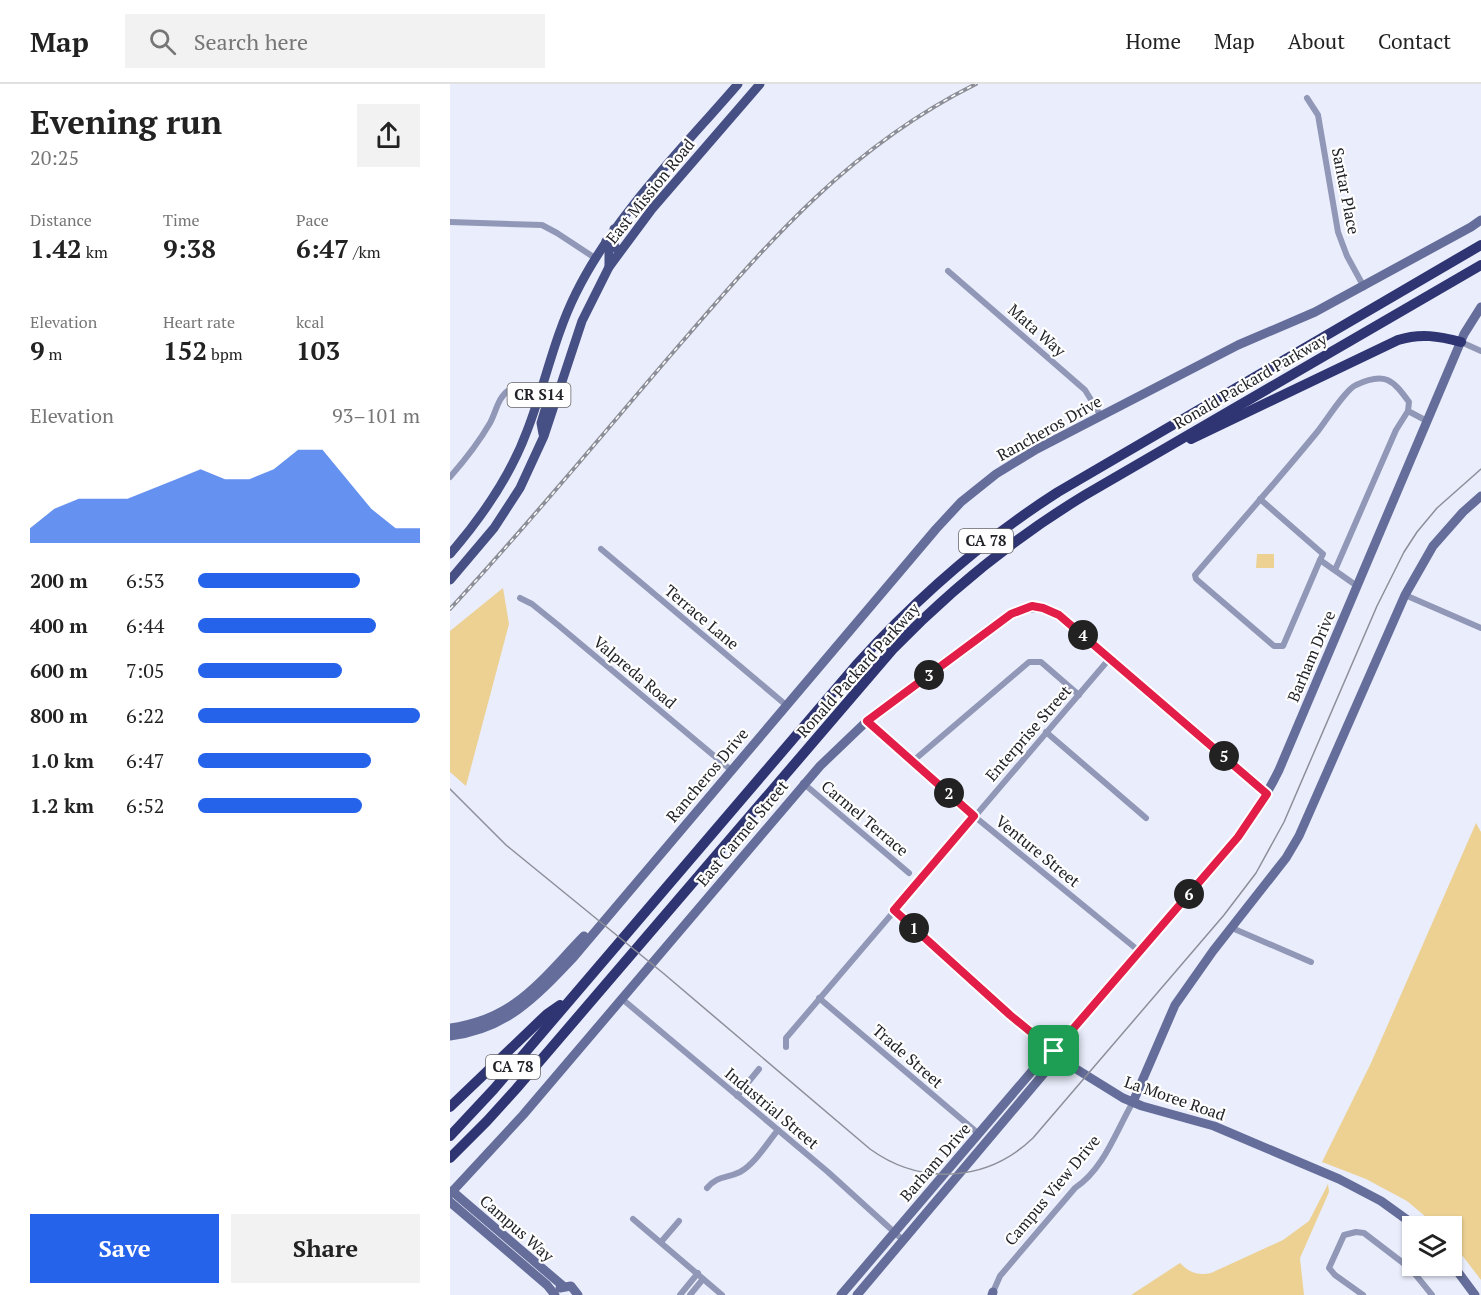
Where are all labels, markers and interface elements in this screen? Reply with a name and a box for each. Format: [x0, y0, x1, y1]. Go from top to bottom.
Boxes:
search box [125, 14, 545, 68]
text: Map [30, 23, 89, 60]
icon: search [146, 25, 179, 58]
text: Search here [194, 27, 308, 56]
text: Home [1125, 27, 1181, 55]
text: Map [1214, 27, 1255, 55]
text: About [1288, 27, 1345, 55]
text: Contact [1378, 27, 1451, 55]
text: Evening run [30, 100, 222, 143]
button: share [357, 104, 420, 167]
street label: East Mission Road [601, 134, 699, 248]
text: 20:25 [30, 144, 79, 171]
street label: Santar Place [1327, 146, 1365, 236]
text: Distance [30, 209, 92, 231]
text: Time [163, 209, 200, 231]
text: Pace [296, 209, 329, 231]
text: 1.42 [30, 231, 82, 265]
text: 9:38 [163, 231, 216, 265]
text: 6:47 [296, 231, 349, 265]
text: km [82, 241, 108, 263]
text: /km [349, 241, 380, 263]
street label: Mata Way [1003, 299, 1071, 362]
text: Elevation [30, 311, 97, 333]
text: Heart rate [163, 311, 235, 333]
text: kcal [296, 311, 324, 333]
street label: Ronald Packard Parkway [1169, 328, 1332, 434]
text: 9 [30, 333, 45, 367]
text: 152 [163, 333, 207, 367]
text: 103 [296, 333, 340, 367]
text: m [45, 343, 62, 365]
text: bpm [207, 343, 243, 365]
road number: CR S14 [508, 383, 571, 407]
street label: Rancheros Drive [993, 390, 1105, 466]
text: Elevation [30, 402, 114, 429]
text: 93–101 m [332, 402, 420, 429]
road number: CA 78 [959, 529, 1013, 553]
text: 200 m [30, 567, 88, 594]
text: 6:53 [126, 567, 165, 594]
street label: Terrace Lane [660, 579, 744, 655]
street label: Ronald Packard Parkway [792, 597, 925, 742]
street label: Barham Drive [1282, 607, 1340, 705]
text: 400 m [30, 612, 88, 639]
text: 6:44 [126, 612, 165, 639]
pin: 4 [1068, 620, 1098, 650]
text: 4 [1078, 624, 1088, 646]
street label: Valpreda Road [589, 631, 681, 713]
text: 600 m [30, 657, 88, 684]
text: 7:05 [126, 657, 165, 684]
pin: 3 [914, 660, 944, 690]
text: 3 [924, 664, 934, 686]
street label: Enterprise Street [980, 680, 1076, 786]
text: 800 m [30, 702, 88, 729]
text: 6:22 [126, 702, 165, 729]
street label: Rancheros Drive [661, 723, 753, 827]
pin: 5 [1209, 741, 1239, 771]
text: 5 [1219, 745, 1229, 767]
text: 1.0 km [30, 747, 94, 774]
text: 6:47 [126, 747, 165, 774]
street label: East Carmel Street [691, 775, 793, 891]
street label: Carmel Terrace [817, 775, 913, 861]
pin: 2 [934, 778, 964, 808]
text: 2 [944, 782, 954, 804]
text: 1.2 km [30, 792, 94, 819]
text: 6:52 [126, 792, 165, 819]
street label: Venture Street [991, 810, 1085, 892]
pin: 6 [1174, 879, 1204, 909]
text: 6 [1184, 883, 1194, 905]
pin: 1 [899, 913, 929, 943]
text: 1 [909, 917, 919, 939]
street label: Trade Street [868, 1019, 948, 1093]
pin [1028, 1025, 1079, 1076]
icon: arrive [1037, 1034, 1070, 1067]
road number: CA 78 [486, 1055, 540, 1079]
street label: Industrial Street [720, 1062, 824, 1154]
street label: La Moree Road [1122, 1070, 1228, 1126]
street label: Barham Drive [895, 1118, 975, 1206]
street label: Campus View Drive [999, 1130, 1105, 1250]
street label: Campus Way [475, 1190, 559, 1267]
button: Save [30, 1214, 219, 1283]
button: Share [231, 1214, 420, 1283]
map controls [1402, 1216, 1462, 1276]
button: layers [1402, 1216, 1462, 1276]

